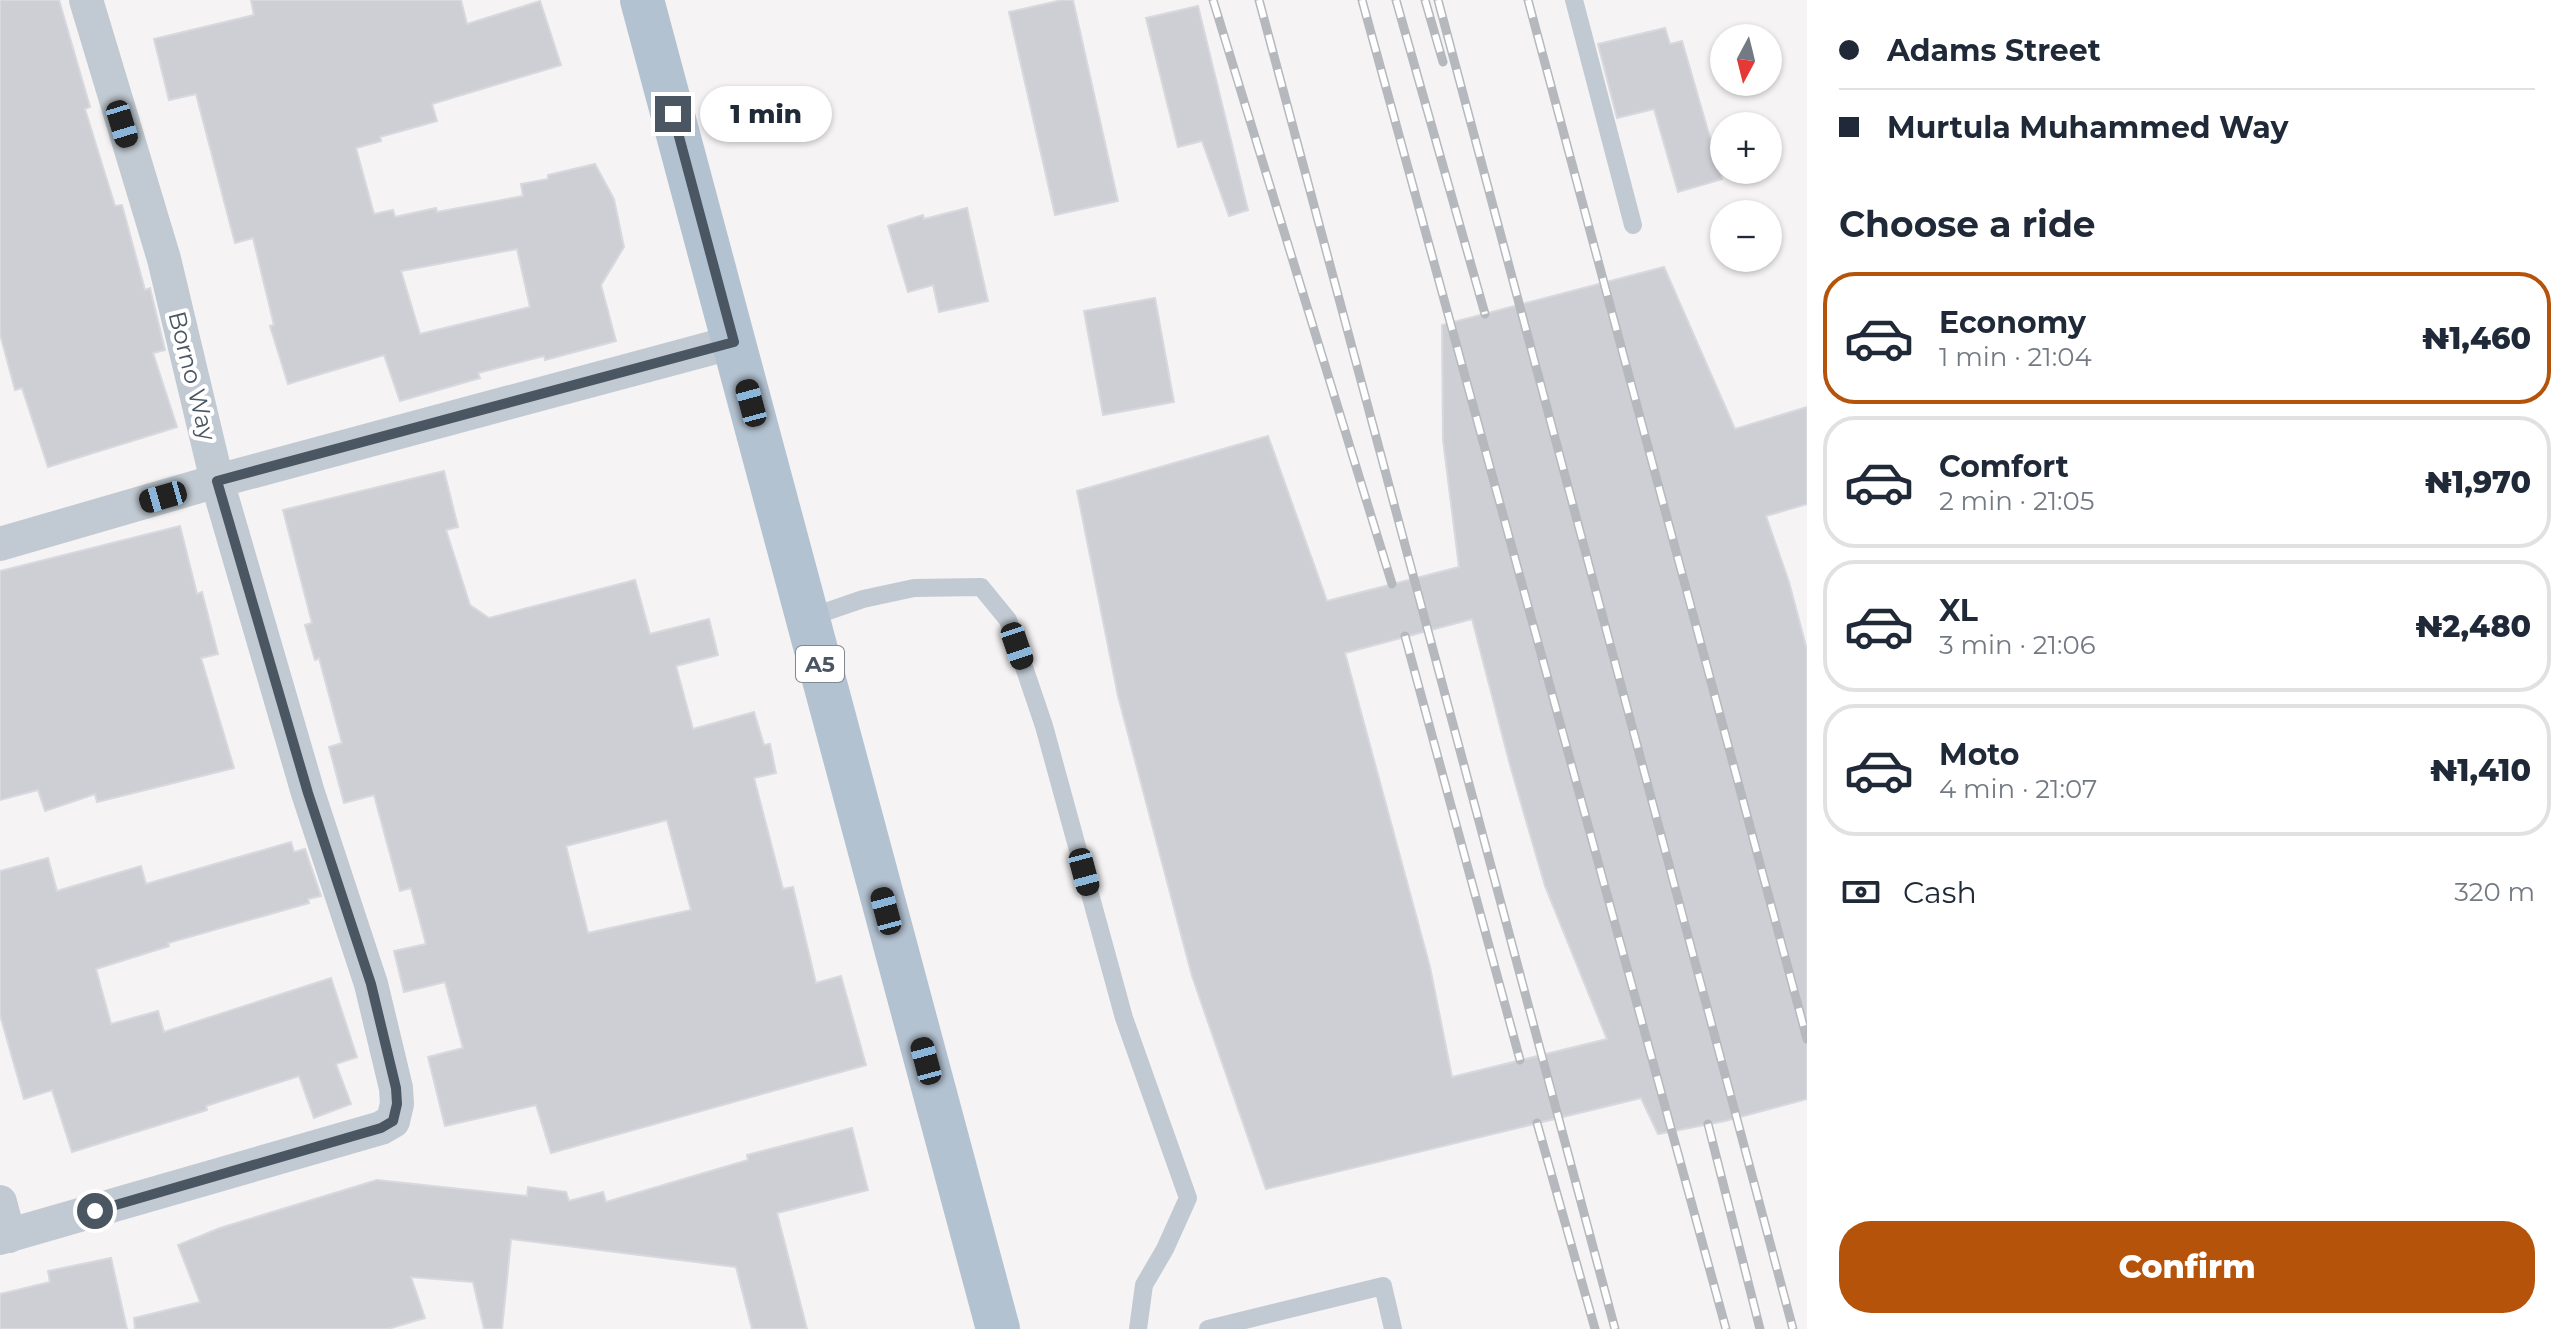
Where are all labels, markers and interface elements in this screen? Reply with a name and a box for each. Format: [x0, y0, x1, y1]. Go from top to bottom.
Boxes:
north arrow [1710, 24, 1782, 96]
map controls [1710, 24, 1782, 272]
text: Adams Street [1887, 32, 2101, 69]
callout: 1 min [701, 86, 833, 142]
route end [655, 96, 691, 132]
car [104, 98, 140, 150]
text: 1 min [730, 98, 802, 130]
text: Murtula Muhammed Way [1887, 109, 2289, 146]
button: + [1710, 112, 1782, 184]
button: − [1710, 200, 1782, 272]
text: Choose a ride [1839, 202, 2096, 246]
icon: car [1843, 302, 1915, 374]
text: Economy [1939, 304, 2086, 341]
street label: Borno Way [162, 308, 223, 444]
text: ₦1,460 [2422, 320, 2531, 357]
text: 1 min · 21:04 [1939, 341, 2092, 373]
car [733, 377, 769, 429]
icon: car [1843, 446, 1915, 518]
text: Comfort [1939, 448, 2069, 485]
text: ₦1,970 [2425, 464, 2531, 501]
car [137, 479, 189, 515]
text: 2 min · 21:05 [1939, 485, 2095, 517]
icon: car [1843, 590, 1915, 662]
text: XL [1939, 592, 1978, 629]
text: ₦2,480 [2415, 608, 2531, 645]
car [998, 619, 1036, 673]
text: 3 min · 21:06 [1939, 629, 2096, 661]
road number: A5 [796, 646, 844, 682]
icon: car [1843, 734, 1915, 806]
text: Moto [1939, 736, 2020, 773]
text: ₦1,410 [2430, 752, 2531, 789]
text: 4 min · 21:07 [1939, 773, 2097, 805]
car [1066, 846, 1102, 898]
icon: cash [1839, 870, 1883, 914]
text: Cash [1903, 874, 1977, 911]
text: 320 m [2454, 876, 2535, 908]
car [868, 885, 904, 937]
car [908, 1035, 944, 1087]
route start [77, 1193, 113, 1229]
button: Confirm [1839, 1221, 2535, 1313]

